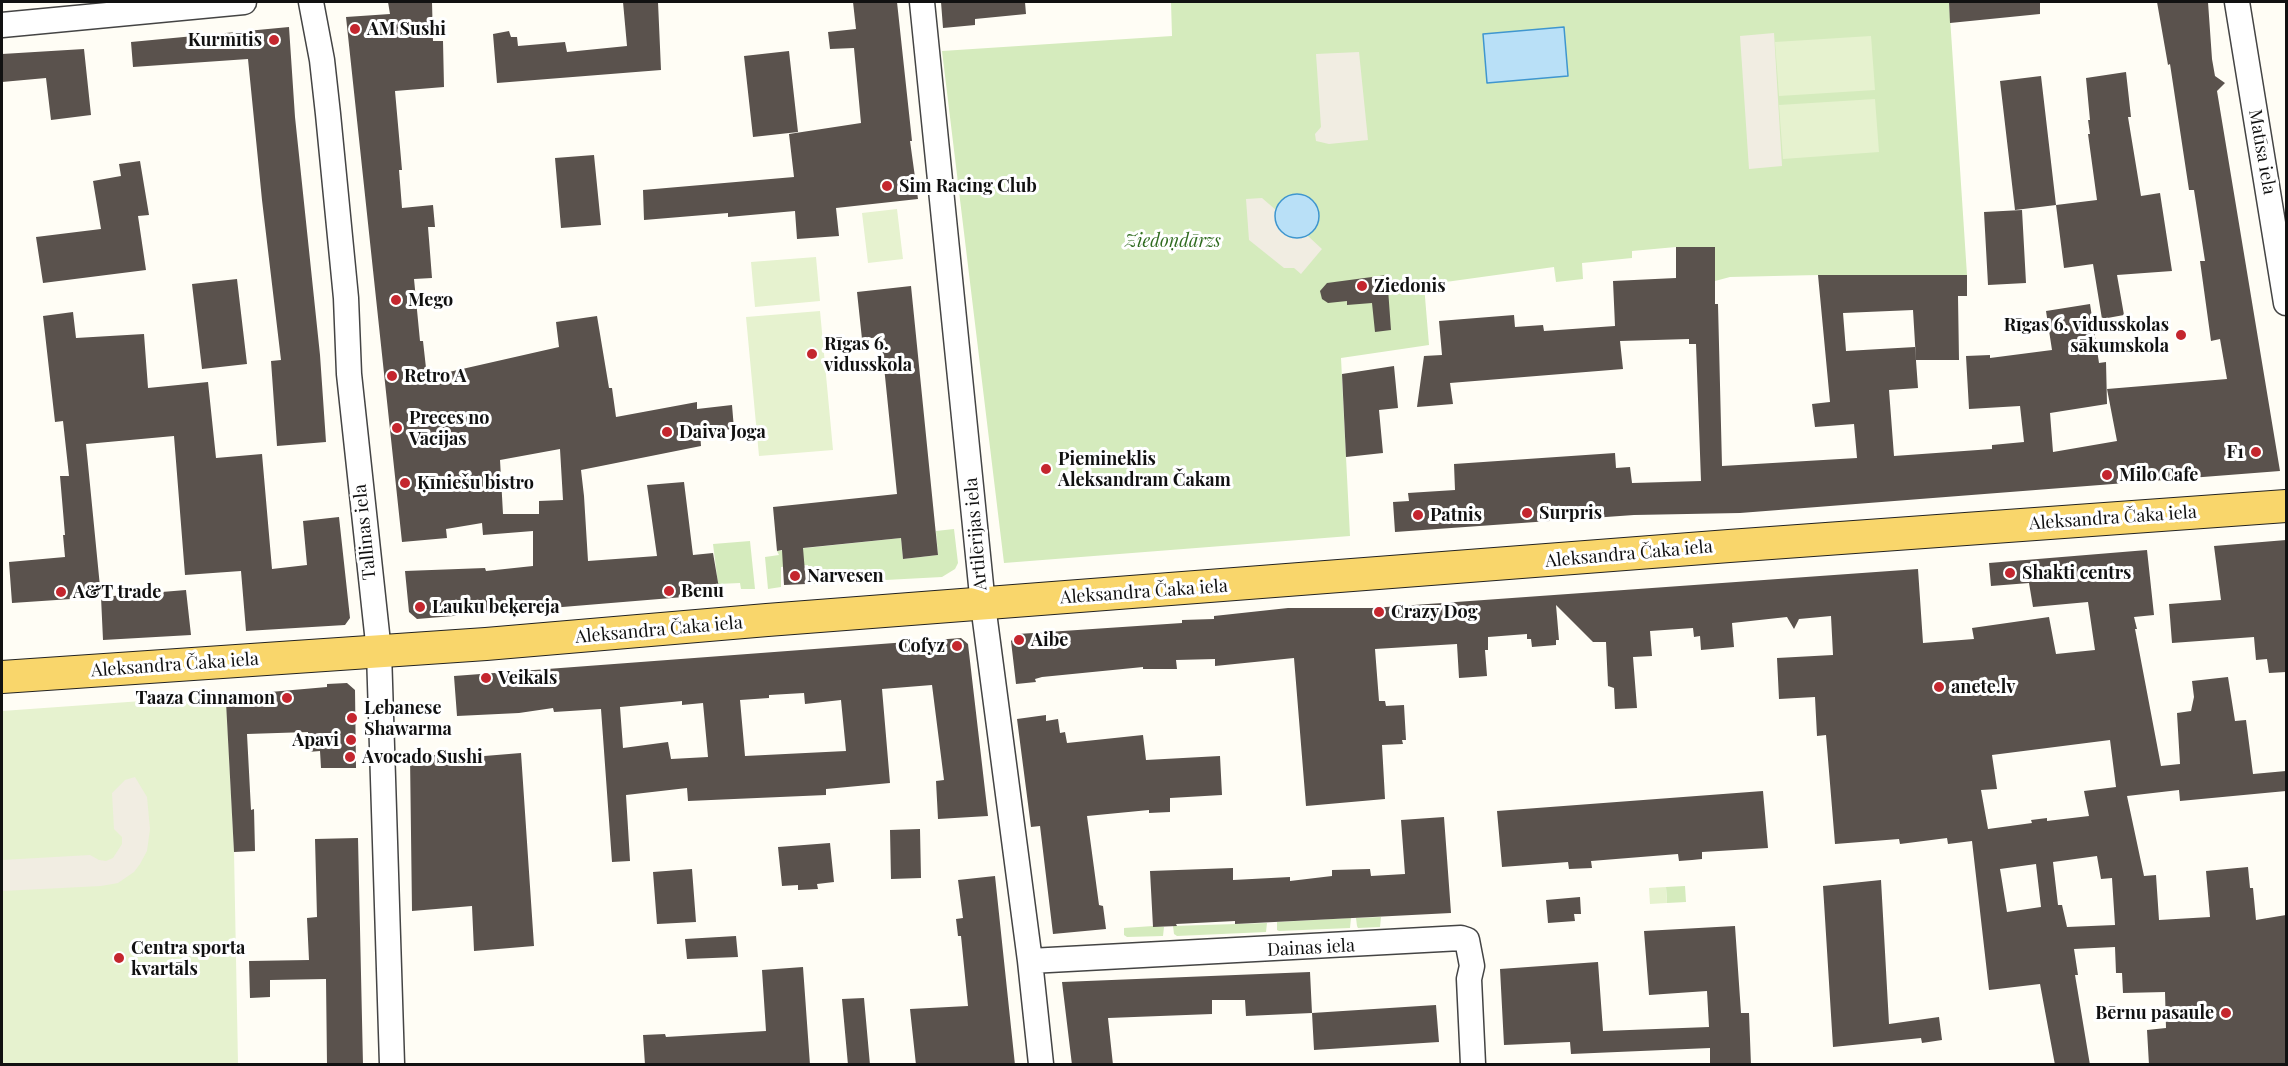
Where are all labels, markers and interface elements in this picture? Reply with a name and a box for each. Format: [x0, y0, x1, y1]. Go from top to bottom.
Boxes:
place label: AM Sushi [367, 18, 446, 40]
marker: AM Sushi [348, 22, 362, 36]
place label: Kurmītis [188, 29, 262, 51]
marker: Kurmītis [267, 33, 281, 47]
street label: Matīsa iela [2244, 108, 2280, 196]
place label: Sim Racing Club [899, 175, 1037, 197]
marker: Sim Racing Club [880, 179, 894, 193]
park label: Ziedoņdārzs [1125, 230, 1221, 252]
place label: Ziedonis [1374, 275, 1446, 297]
marker: Ziedonis [1355, 279, 1369, 293]
place label: Mego [408, 289, 453, 311]
marker: Mego [389, 293, 403, 307]
place label: Rīgas 6. vidusskolas sākumskola [2004, 314, 2169, 356]
marker: Rīgas 6. vidusskolas sākumskola [2174, 328, 2188, 342]
place label: Rīgas 6. vidusskola [824, 333, 912, 376]
marker: Rīgas 6. vidusskola [805, 347, 819, 361]
place label: Retro A [404, 365, 466, 387]
marker: Retro A [385, 369, 399, 383]
place label: Preces no Vācijas [409, 407, 489, 450]
marker: Preces no Vācijas [390, 421, 404, 435]
place label: Daiva Joga [679, 421, 766, 443]
marker: Daiva Joga [660, 425, 674, 439]
place label: F1 [2226, 441, 2244, 463]
marker: F1 [2249, 445, 2263, 459]
place label: Piemineklis Aleksandram Čakam [1058, 448, 1231, 490]
marker: Piemineklis Aleksandram Čakam [1039, 462, 1053, 476]
place label: Milo Cafe [2119, 464, 2198, 486]
marker: Milo Cafe [2100, 468, 2114, 482]
place label: Ķīniešu bistro [417, 472, 534, 494]
marker: Ķīniešu bistro [398, 476, 412, 490]
street label: Artilērijas iela [960, 477, 992, 591]
street label: Tallinas iela [349, 483, 381, 581]
street label: Aleksandra Čaka iela [2028, 501, 2198, 535]
place label: Surpris [1539, 502, 1602, 524]
place label: Patnis [1430, 504, 1482, 526]
marker: Surpris [1520, 506, 1534, 520]
marker: Patnis [1411, 508, 1425, 522]
street label: Aleksandra Čaka iela [1544, 536, 1714, 572]
place label: Shakti centrs [2022, 562, 2131, 584]
place label: Narvesen [807, 565, 884, 587]
marker: Shakti centrs [2003, 566, 2017, 580]
marker: Narvesen [788, 569, 802, 583]
street label: Aleksandra Čaka iela [1059, 575, 1229, 609]
place label: Benu [681, 580, 724, 602]
place label: A&T trade [73, 581, 161, 603]
marker: Benu [662, 584, 676, 598]
marker: A&T trade [54, 585, 68, 599]
place label: Lauku beķereja [432, 596, 559, 618]
marker: Lauku beķereja [413, 600, 427, 614]
place label: Crazy Dog [1391, 601, 1478, 623]
marker: Crazy Dog [1372, 605, 1386, 619]
street label: Aleksandra Čaka iela [574, 612, 744, 648]
place label: Aibe [1031, 629, 1068, 651]
marker: Aibe [1012, 633, 1026, 647]
place label: Cofyz [898, 635, 945, 657]
marker: Cofyz [950, 639, 964, 653]
street label: Aleksandra Čaka iela [90, 648, 260, 682]
place label: Veikals [498, 667, 557, 689]
marker: Veikals [479, 671, 493, 685]
place label: anete.lv [1951, 676, 2015, 698]
marker: anete.lv [1932, 680, 1946, 694]
place label: Taaza Cinnamon [135, 687, 275, 709]
marker: Taaza Cinnamon [280, 691, 294, 705]
place label: Lebanese Shawarma [364, 697, 452, 740]
marker: Lebanese Shawarma [345, 711, 359, 725]
place label: Apavi [292, 729, 339, 751]
marker: Apavi [344, 733, 358, 747]
place label: Avocado Sushi [362, 746, 483, 768]
marker: Avocado Sushi [343, 750, 357, 764]
street label: Dainas iela [1267, 935, 1355, 961]
place label: Centra sporta kvartāls [131, 937, 245, 980]
marker: Centra sporta kvartāls [112, 951, 126, 965]
place label: Bērnu pasaule [2095, 1002, 2214, 1024]
marker: Bērnu pasaule [2219, 1006, 2233, 1020]

